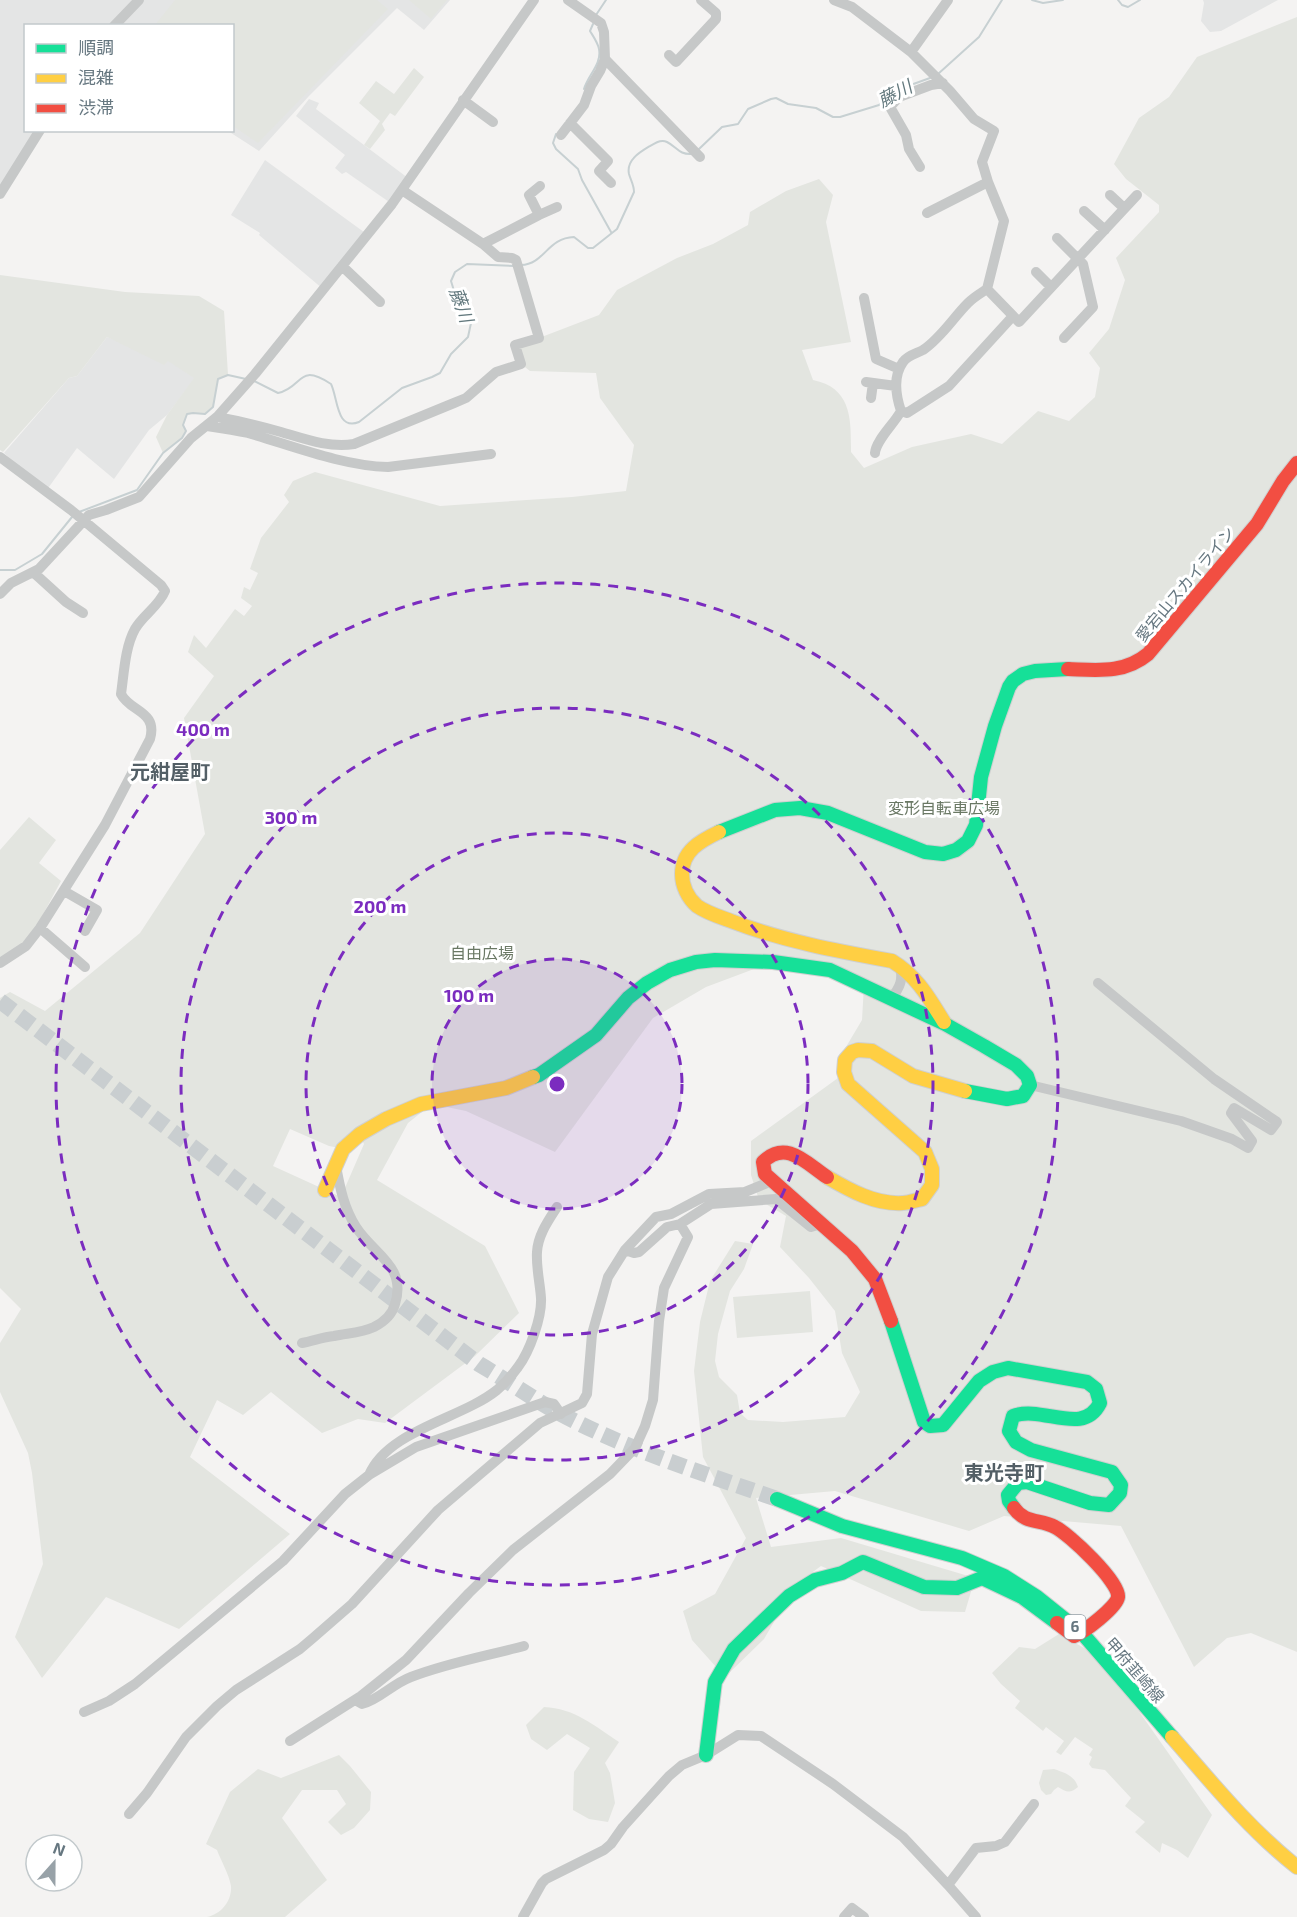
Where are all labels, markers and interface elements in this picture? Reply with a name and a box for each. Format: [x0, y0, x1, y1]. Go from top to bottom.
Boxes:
legend [24, 24, 234, 132]
text: 順調 [78, 36, 114, 58]
text: 混雑 [78, 66, 114, 88]
water label: 藤川 [873, 74, 917, 111]
text: 渋滞 [78, 96, 114, 118]
water label: 藤川 [445, 284, 479, 327]
street label: 愛宕山スカイライン [1131, 522, 1238, 645]
text: 400 m [176, 718, 230, 740]
district label: 元紺屋町 [130, 759, 210, 783]
park label: 変形自転車広場 [888, 798, 1000, 817]
text: 300 m [265, 806, 317, 828]
text: 200 m [354, 895, 406, 917]
park label: 自由広場 [450, 943, 514, 962]
text: 100 m [444, 984, 494, 1006]
centre of rings [547, 1074, 567, 1094]
district label: 東光寺町 [964, 1460, 1044, 1484]
road number: 6 [1064, 1615, 1086, 1639]
street label: 甲府韮崎線 [1102, 1633, 1169, 1706]
north arrow [24, 1833, 84, 1893]
text: N [51, 1838, 68, 1859]

